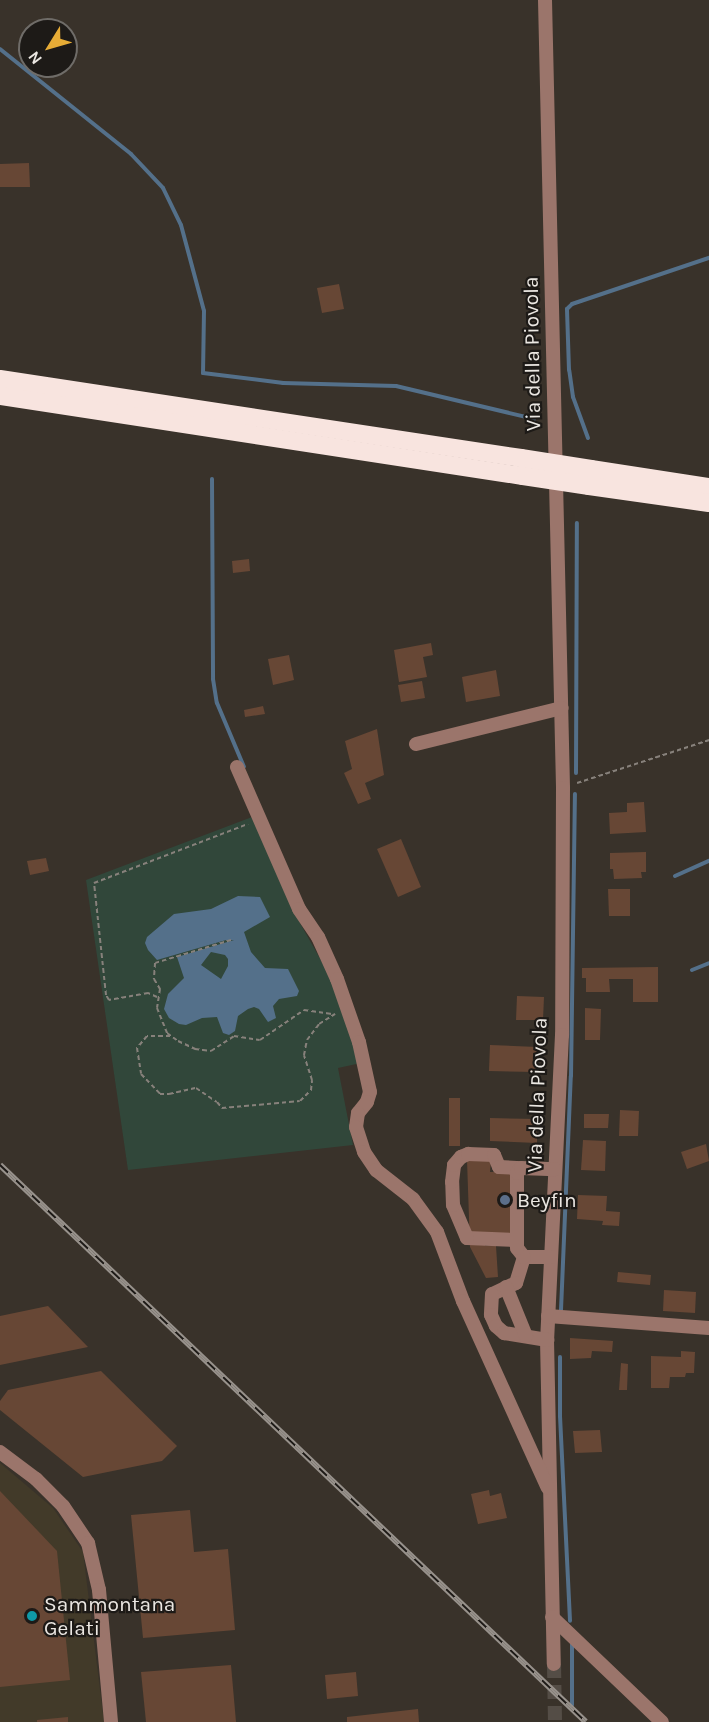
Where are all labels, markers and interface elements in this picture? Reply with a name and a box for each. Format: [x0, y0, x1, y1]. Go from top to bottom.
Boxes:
north arrow [18, 18, 78, 78]
text: N [24, 48, 46, 68]
street label: Via della Piovola [518, 276, 546, 432]
street label: Via della Piovola [522, 1017, 552, 1173]
place label: Beyfin [517, 1187, 577, 1213]
marker: Beyfin [498, 1193, 512, 1207]
place label: Sammontana Gelati [44, 1591, 175, 1641]
marker: Sammontana Gelati [25, 1609, 39, 1623]

